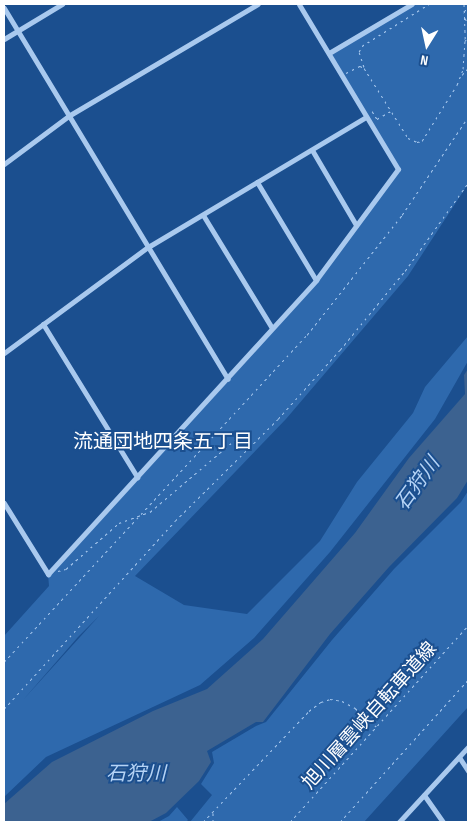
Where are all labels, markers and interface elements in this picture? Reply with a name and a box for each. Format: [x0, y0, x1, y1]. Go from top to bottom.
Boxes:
north arrow [402, 20, 452, 70]
text: N [419, 51, 429, 69]
district label: 流通団地四条五丁目 [73, 430, 253, 454]
water label: 石狩川 [391, 453, 445, 515]
street label: 旭川層雲峡自転車道線 [298, 638, 442, 794]
water label: 石狩川 [106, 762, 166, 786]

